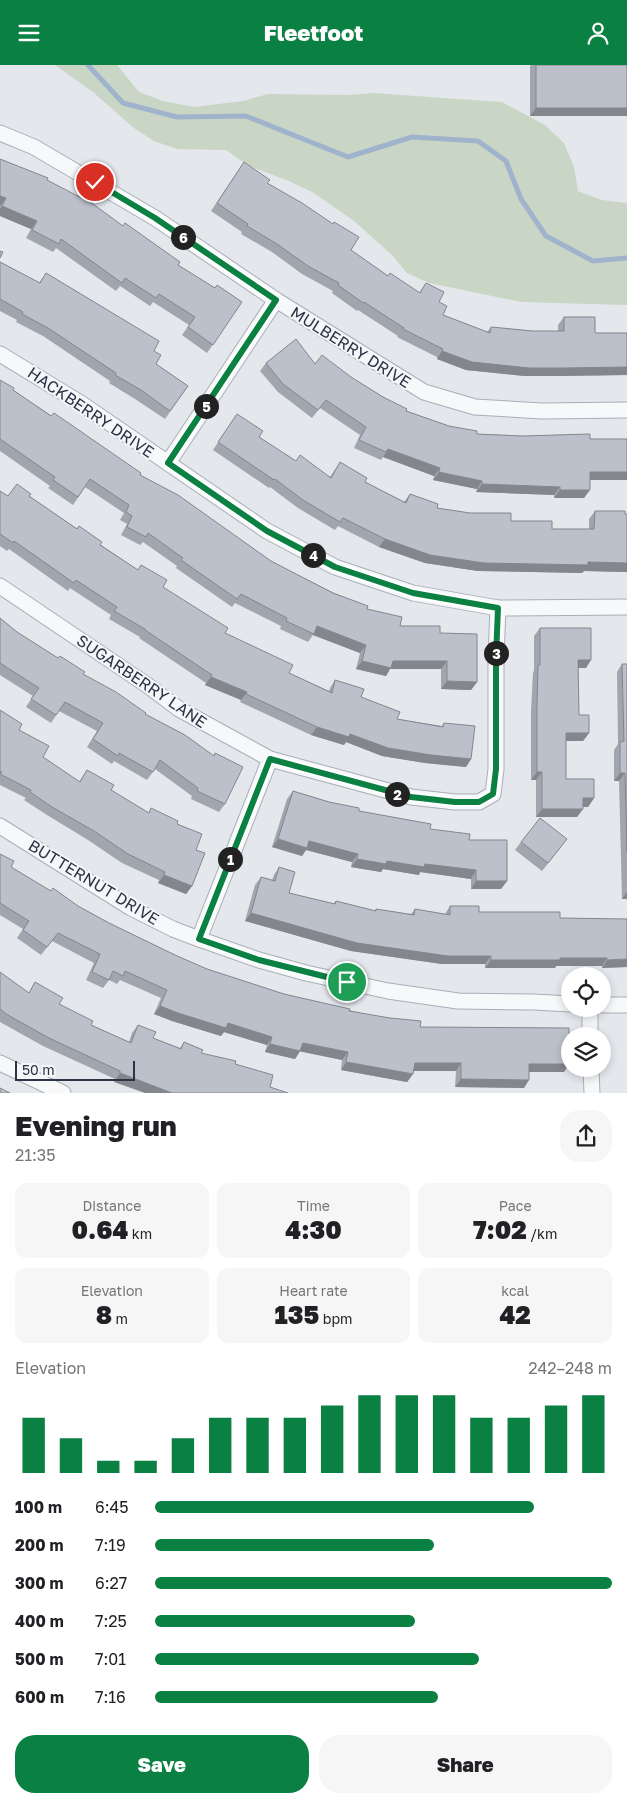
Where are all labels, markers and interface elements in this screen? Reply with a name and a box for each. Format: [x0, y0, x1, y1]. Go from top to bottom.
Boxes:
icon: menu [15, 19, 43, 47]
text: Fleetfoot [264, 19, 363, 46]
icon: person [584, 19, 612, 47]
pin [74, 161, 116, 203]
icon: check [81, 168, 109, 196]
pin: 6 [170, 225, 196, 249]
text: 6 [179, 229, 188, 246]
street label: MULBERRY DRIVE [287, 302, 415, 392]
street label: HACKBERRY DRIVE [24, 362, 158, 462]
pin: 5 [194, 393, 218, 419]
text: 5 [202, 398, 211, 415]
pin: 4 [300, 543, 326, 567]
text: 4 [309, 547, 318, 564]
street label: SUGARBERRY LANE [73, 630, 211, 732]
pin: 3 [484, 641, 508, 665]
text: 3 [492, 645, 501, 662]
pin: 2 [384, 781, 410, 807]
text: 2 [393, 786, 402, 803]
street label: BUTTERNUT DRIVE [25, 835, 163, 929]
pin: 1 [218, 847, 242, 871]
text: 1 [227, 851, 234, 868]
pin [326, 961, 368, 1003]
map controls [561, 967, 611, 1077]
button: locate [561, 967, 611, 1017]
icon: arrive [333, 968, 361, 996]
button: layers [561, 1027, 611, 1077]
scale bar [15, 1058, 135, 1081]
text: 50 m [22, 1061, 55, 1078]
text: Evening run [15, 1109, 177, 1142]
button: share [560, 1110, 612, 1162]
text: 21:35 [15, 1145, 55, 1165]
text: Distance [82, 1197, 141, 1214]
text: Time [297, 1197, 330, 1214]
text: Pace [499, 1197, 532, 1214]
text: 0.64 [71, 1214, 128, 1245]
text: 4:30 [285, 1214, 342, 1245]
text: 7:02 [473, 1214, 527, 1245]
text: km [128, 1225, 152, 1242]
text: /km [527, 1225, 557, 1242]
text: Elevation [81, 1282, 143, 1299]
text: Heart rate [279, 1282, 348, 1299]
text: kcal [501, 1282, 529, 1299]
text: 8 [96, 1299, 112, 1330]
text: 135 [275, 1299, 319, 1330]
text: 42 [499, 1299, 531, 1330]
text: m [112, 1310, 128, 1327]
text: bpm [319, 1310, 352, 1327]
text: Elevation [15, 1358, 86, 1378]
text: 242–248 m [528, 1358, 612, 1378]
text: 100 m [15, 1497, 62, 1517]
text: 6:45 [95, 1497, 129, 1517]
text: 200 m [15, 1535, 64, 1555]
text: 7:19 [95, 1535, 126, 1555]
text: 300 m [15, 1573, 64, 1593]
text: 6:27 [95, 1573, 127, 1593]
text: 400 m [15, 1611, 64, 1631]
text: 7:25 [95, 1611, 127, 1631]
text: 500 m [15, 1649, 64, 1669]
text: 7:01 [95, 1649, 126, 1669]
text: 600 m [15, 1687, 64, 1707]
text: 7:16 [95, 1687, 126, 1707]
button: Save [15, 1735, 309, 1793]
button: Share [319, 1735, 612, 1793]

